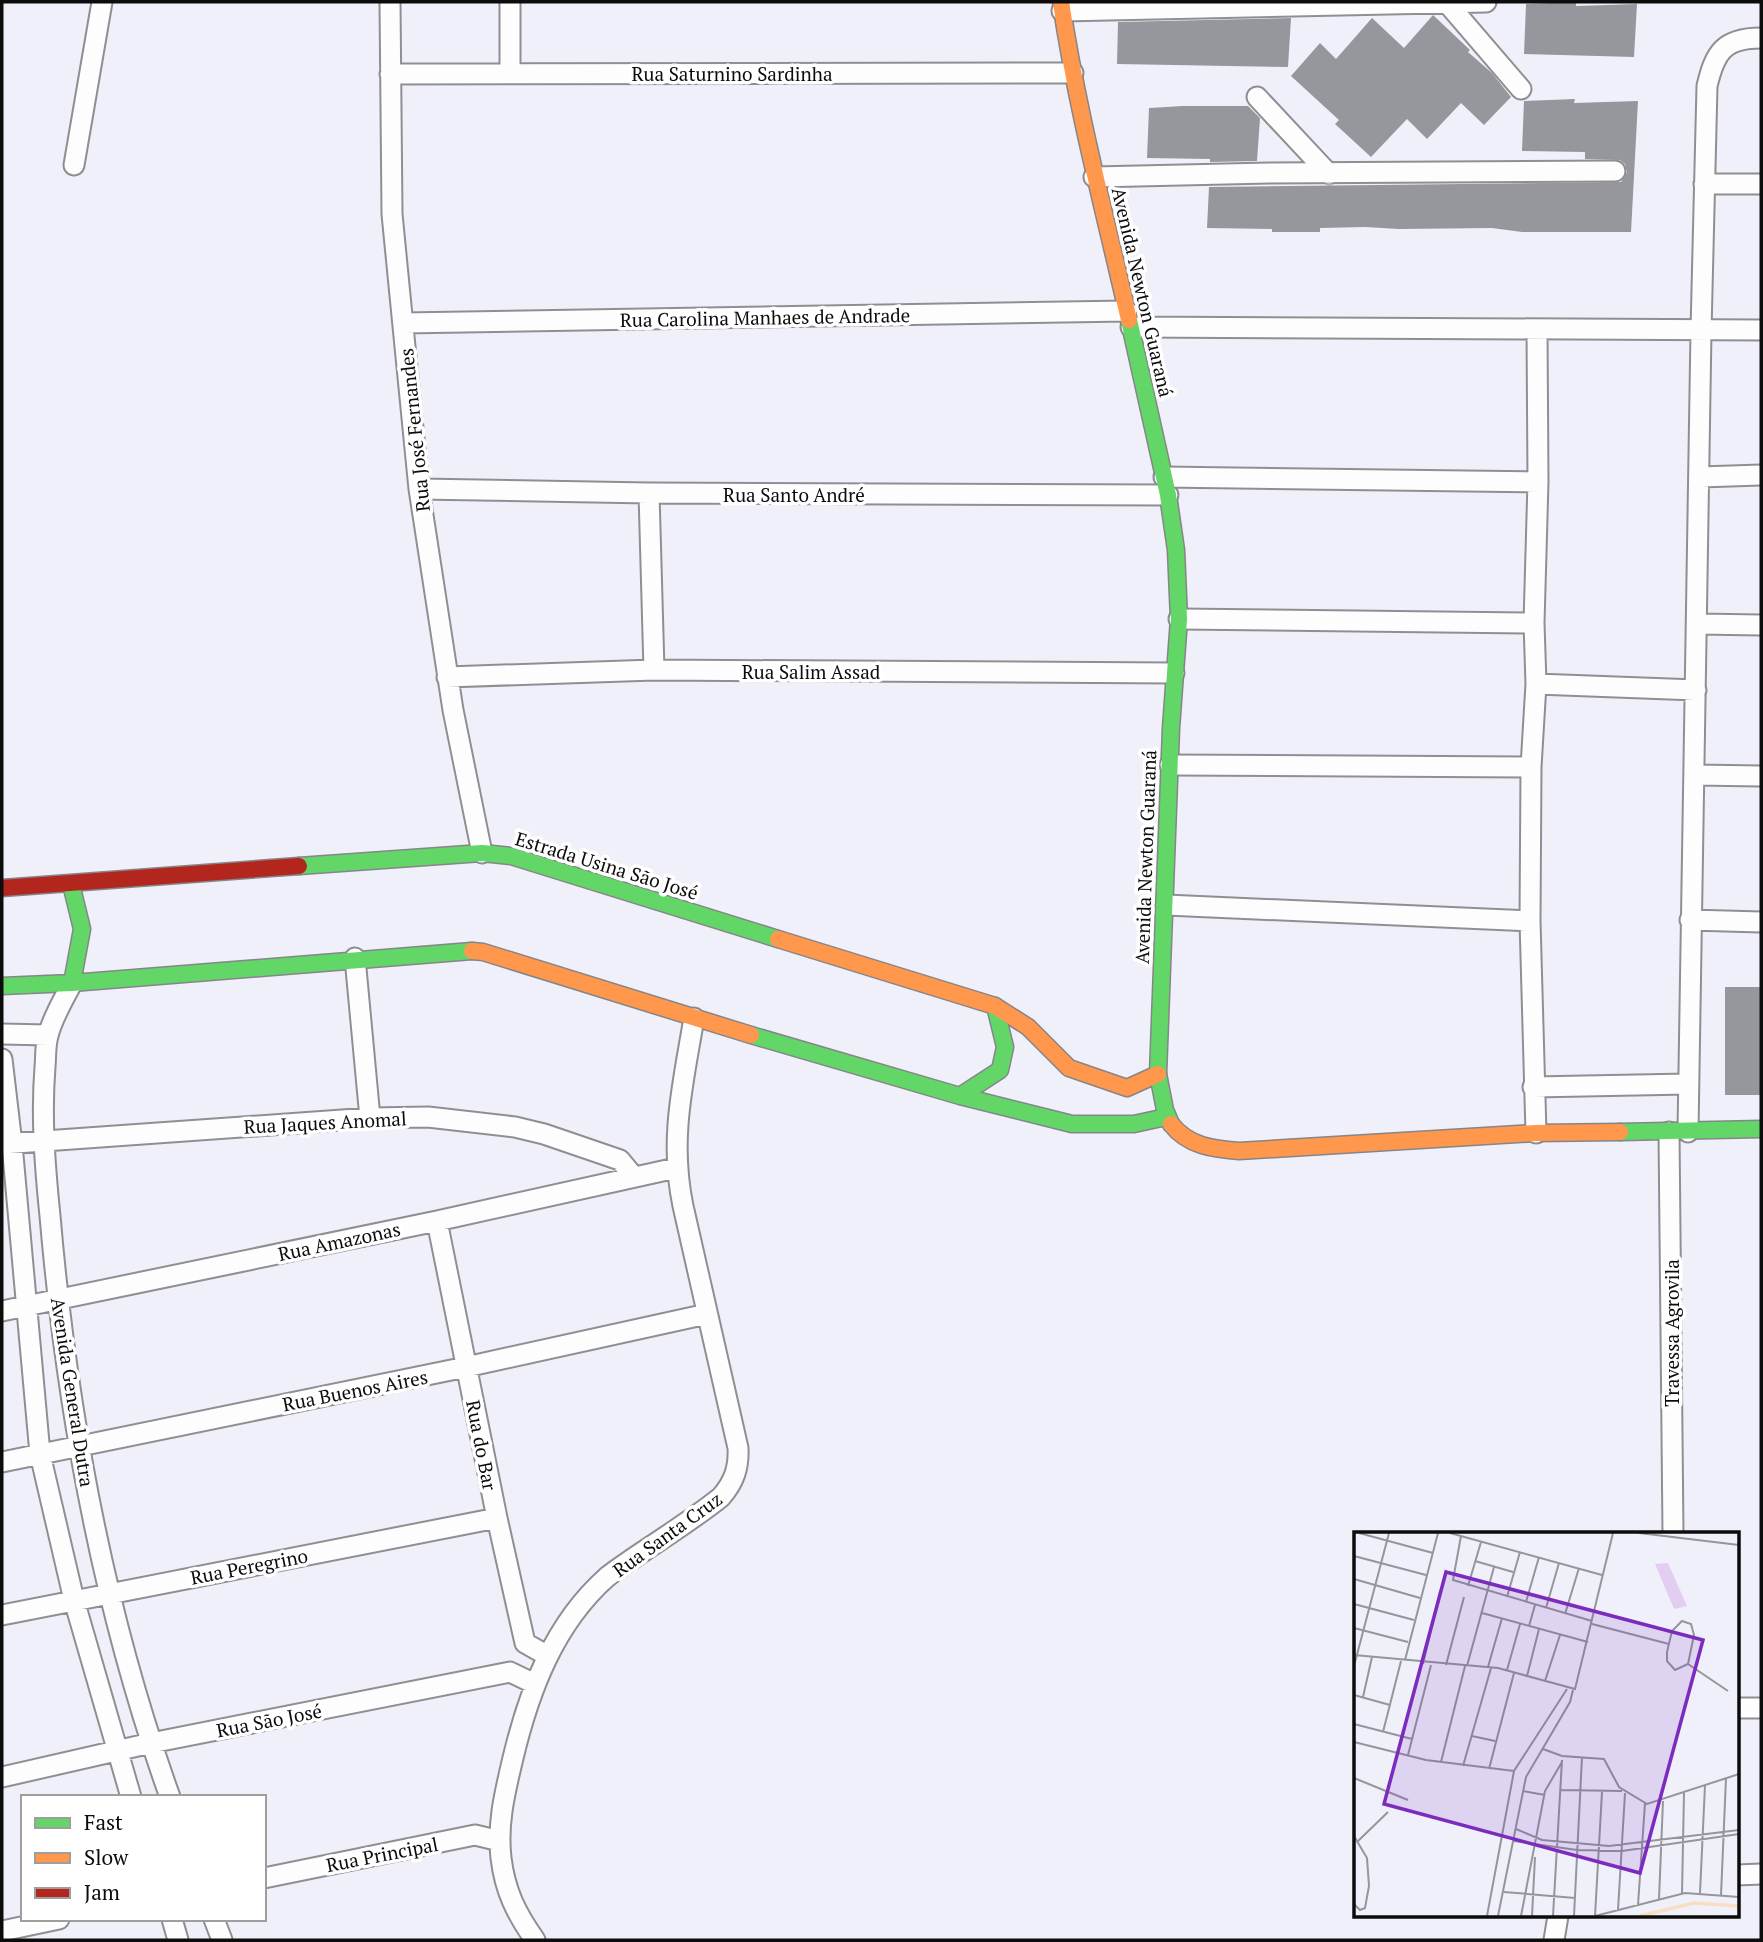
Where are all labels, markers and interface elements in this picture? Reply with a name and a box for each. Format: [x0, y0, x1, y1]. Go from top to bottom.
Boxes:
street label: Rua Saturnino Sardinha [631, 61, 833, 86]
street label: Avenida Newton Guaraná [1107, 185, 1179, 400]
street label: Rua Carolina Manhaes de Andrade [620, 302, 910, 332]
street label: Rua José Fernandes [393, 347, 435, 513]
street label: Rua Santo André [723, 482, 865, 507]
street label: Rua Salim Assad [742, 659, 881, 684]
street label: Avenida Newton Guaraná [1129, 749, 1161, 965]
street label: Estrada Usina São José [513, 825, 701, 905]
street label: Rua Jaques Anomal [243, 1105, 407, 1139]
street label: Rua Amazonas [276, 1216, 402, 1266]
street label: Travessa Agrovila [1659, 1259, 1684, 1407]
street label: Avenida General Dutra [46, 1296, 100, 1489]
street label: Rua Buenos Aires [280, 1364, 430, 1416]
street label: Rua do Bar [461, 1398, 503, 1493]
street label: Rua Santa Cruz [607, 1486, 727, 1582]
inset map [1354, 1532, 1738, 1918]
street label: Rua Peregrino [188, 1542, 310, 1590]
street label: Rua São José [214, 1698, 324, 1742]
legend [21, 1795, 266, 1921]
text: Fast [84, 1808, 123, 1836]
street label: Rua Principal [324, 1831, 440, 1877]
text: Slow [84, 1843, 129, 1871]
text: Jam [84, 1878, 120, 1906]

